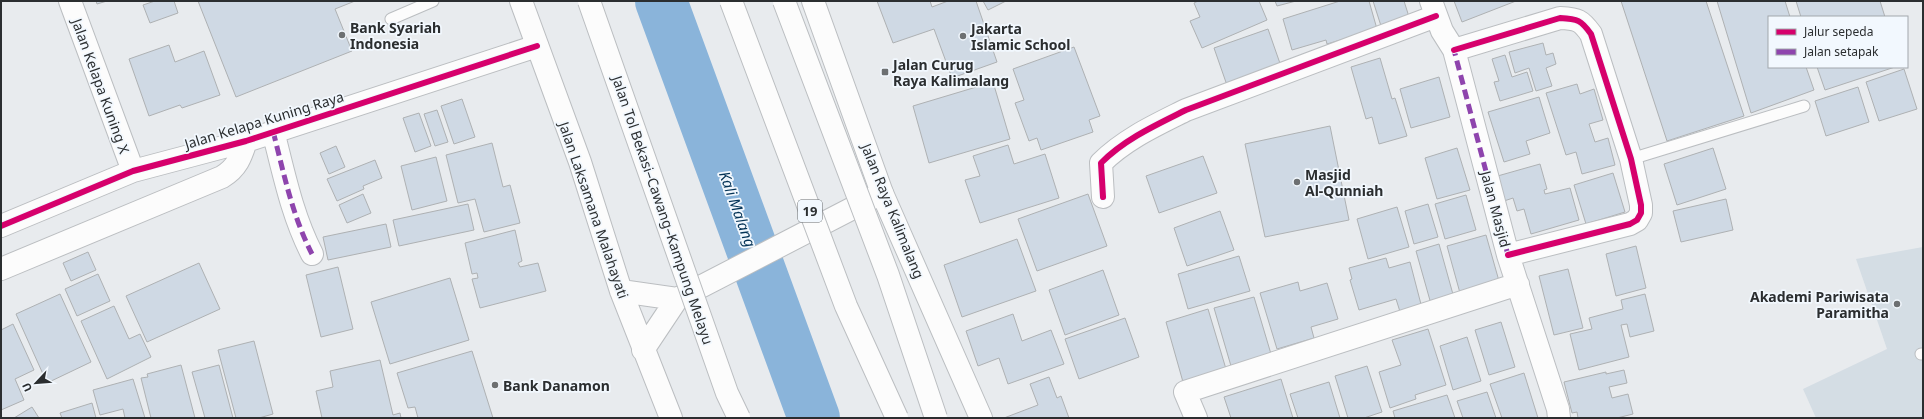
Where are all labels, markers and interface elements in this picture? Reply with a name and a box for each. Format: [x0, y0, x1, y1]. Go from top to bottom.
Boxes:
street label: Jalan Kelapa Kuning X [67, 14, 135, 157]
legend [1768, 16, 1908, 68]
place label: Bank Syariah Indonesia [350, 18, 441, 53]
place label: Jakarta Islamic School [969, 19, 1070, 54]
text: Jalur sepeda [1803, 23, 1873, 40]
marker: Bank Syariah Indonesia [337, 30, 347, 40]
marker: Jakarta Islamic School [958, 31, 968, 41]
text: Jalan setapak [1803, 43, 1879, 60]
place label: Jalan Curug Raya Kalimalang [891, 55, 1009, 90]
marker: Jalan Curug Raya Kalimalang [880, 67, 890, 77]
street label: Jalan Tol Bekasi–Cawang–Kampung Melayu [607, 71, 718, 347]
street label: Jalan Kelapa Kuning Raya [180, 87, 346, 154]
street label: Jalan Laksamana Malahayati [554, 117, 633, 301]
street label: Jalan Raya Kalimalang [856, 139, 929, 281]
place label: Masjid Al-Qunniah [1305, 165, 1383, 200]
street label: Jalan Masjid [1476, 167, 1515, 249]
water label: Kali Malang [715, 168, 761, 250]
marker: Masjid Al-Qunniah [1292, 177, 1302, 187]
road number: 19 [798, 200, 822, 222]
place label: Akademi Pariwisata Paramitha [1750, 287, 1889, 322]
marker: Akademi Pariwisata Paramitha [1892, 299, 1902, 309]
north arrow [16, 363, 56, 403]
place label: Bank Danamon [503, 376, 610, 395]
marker: Bank Danamon [490, 380, 500, 390]
text: U [18, 381, 35, 395]

